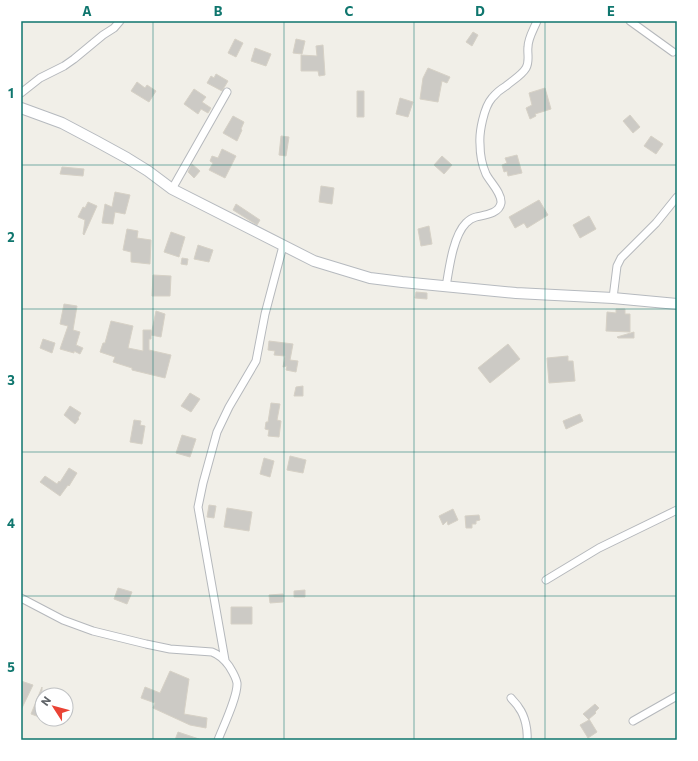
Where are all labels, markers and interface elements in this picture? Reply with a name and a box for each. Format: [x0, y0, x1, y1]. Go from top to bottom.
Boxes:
text: A [82, 3, 92, 19]
text: B [214, 3, 223, 19]
text: C [345, 3, 354, 19]
text: D [475, 3, 485, 19]
text: E [607, 3, 615, 19]
text: 1 [8, 85, 14, 101]
text: 2 [7, 229, 15, 245]
text: 3 [7, 372, 15, 388]
text: 4 [7, 515, 15, 531]
text: 5 [7, 659, 15, 675]
north arrow [34, 687, 74, 727]
text: N [38, 694, 53, 708]

